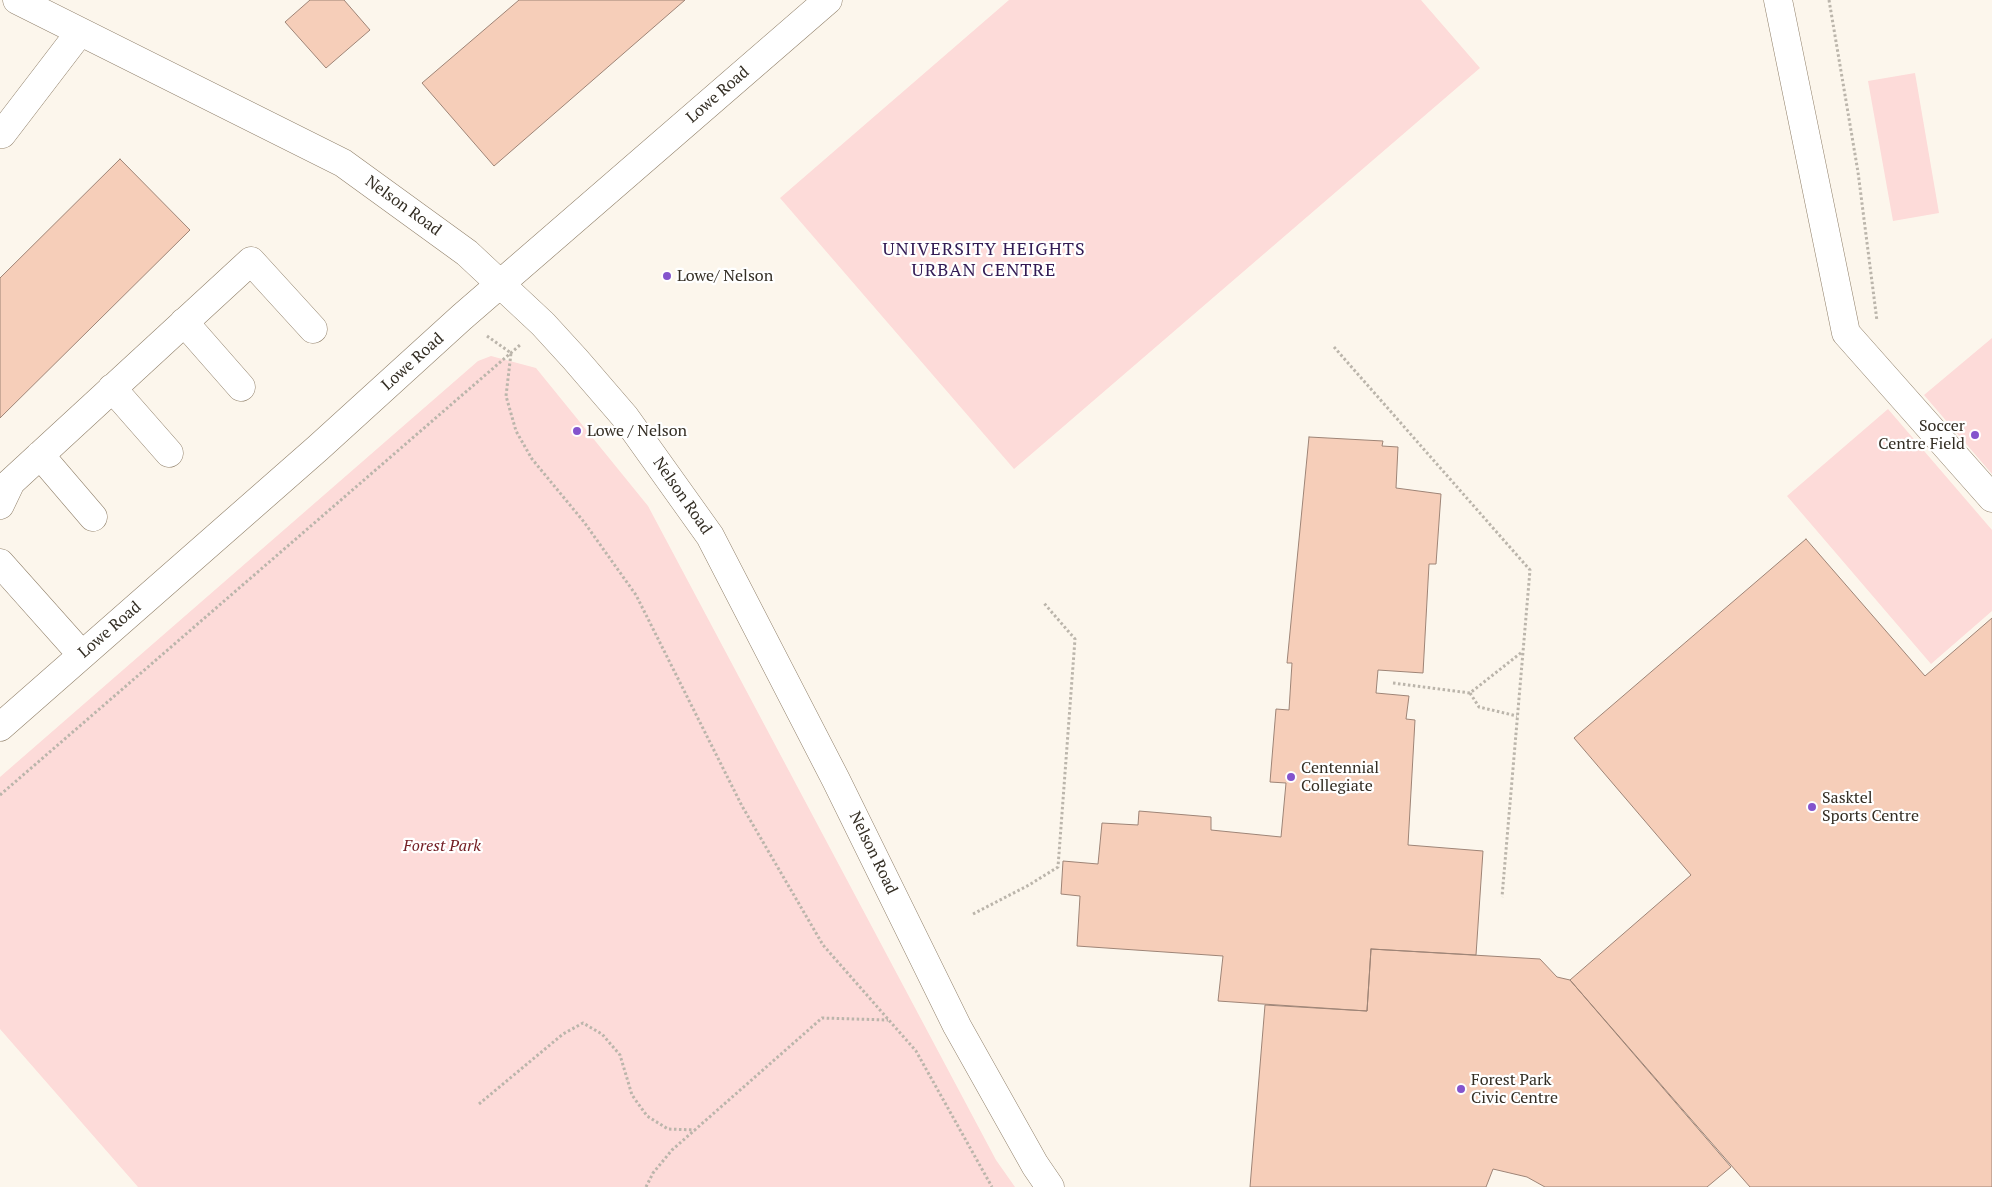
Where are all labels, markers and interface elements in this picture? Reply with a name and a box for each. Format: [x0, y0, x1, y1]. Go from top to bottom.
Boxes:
street label: Lowe Road [683, 63, 753, 127]
street label: Nelson Road [361, 172, 445, 240]
district label: UNIVERSITY HEIGHTS URBAN CENTRE [880, 239, 1088, 282]
place label: Lowe/ Nelson [677, 266, 773, 286]
marker: Lowe/ Nelson [661, 270, 673, 282]
street label: Lowe Road [378, 329, 448, 395]
place label: Soccer Centre Field [1878, 416, 1965, 454]
place label: Lowe / Nelson [587, 421, 687, 441]
marker: Lowe / Nelson [571, 425, 583, 437]
marker: Soccer Centre Field [1969, 429, 1981, 441]
street label: Nelson Road [648, 454, 716, 538]
street label: Lowe Road [75, 598, 145, 662]
place label: Centennial Collegiate [1301, 758, 1379, 796]
marker: Centennial Collegiate [1285, 771, 1297, 783]
place label: Sasktel Sports Centre [1822, 788, 1919, 826]
marker: Sasktel Sports Centre [1806, 801, 1818, 813]
street label: Nelson Road [845, 809, 901, 897]
park label: Forest Park [403, 836, 481, 856]
place label: Forest Park Civic Centre [1471, 1070, 1558, 1108]
marker: Forest Park Civic Centre [1455, 1083, 1467, 1095]

